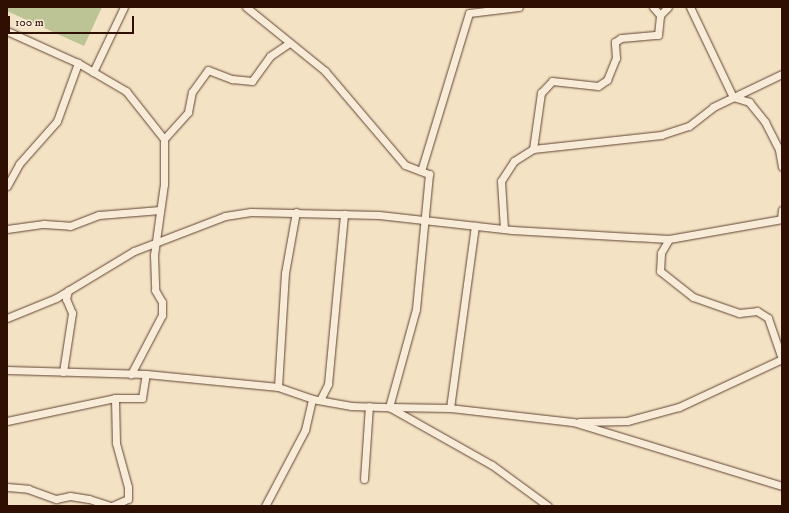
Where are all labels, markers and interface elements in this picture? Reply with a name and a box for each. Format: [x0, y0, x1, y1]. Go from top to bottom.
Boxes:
scale bar [10, 8, 136, 34]
text: 100 m [15, 15, 44, 30]

